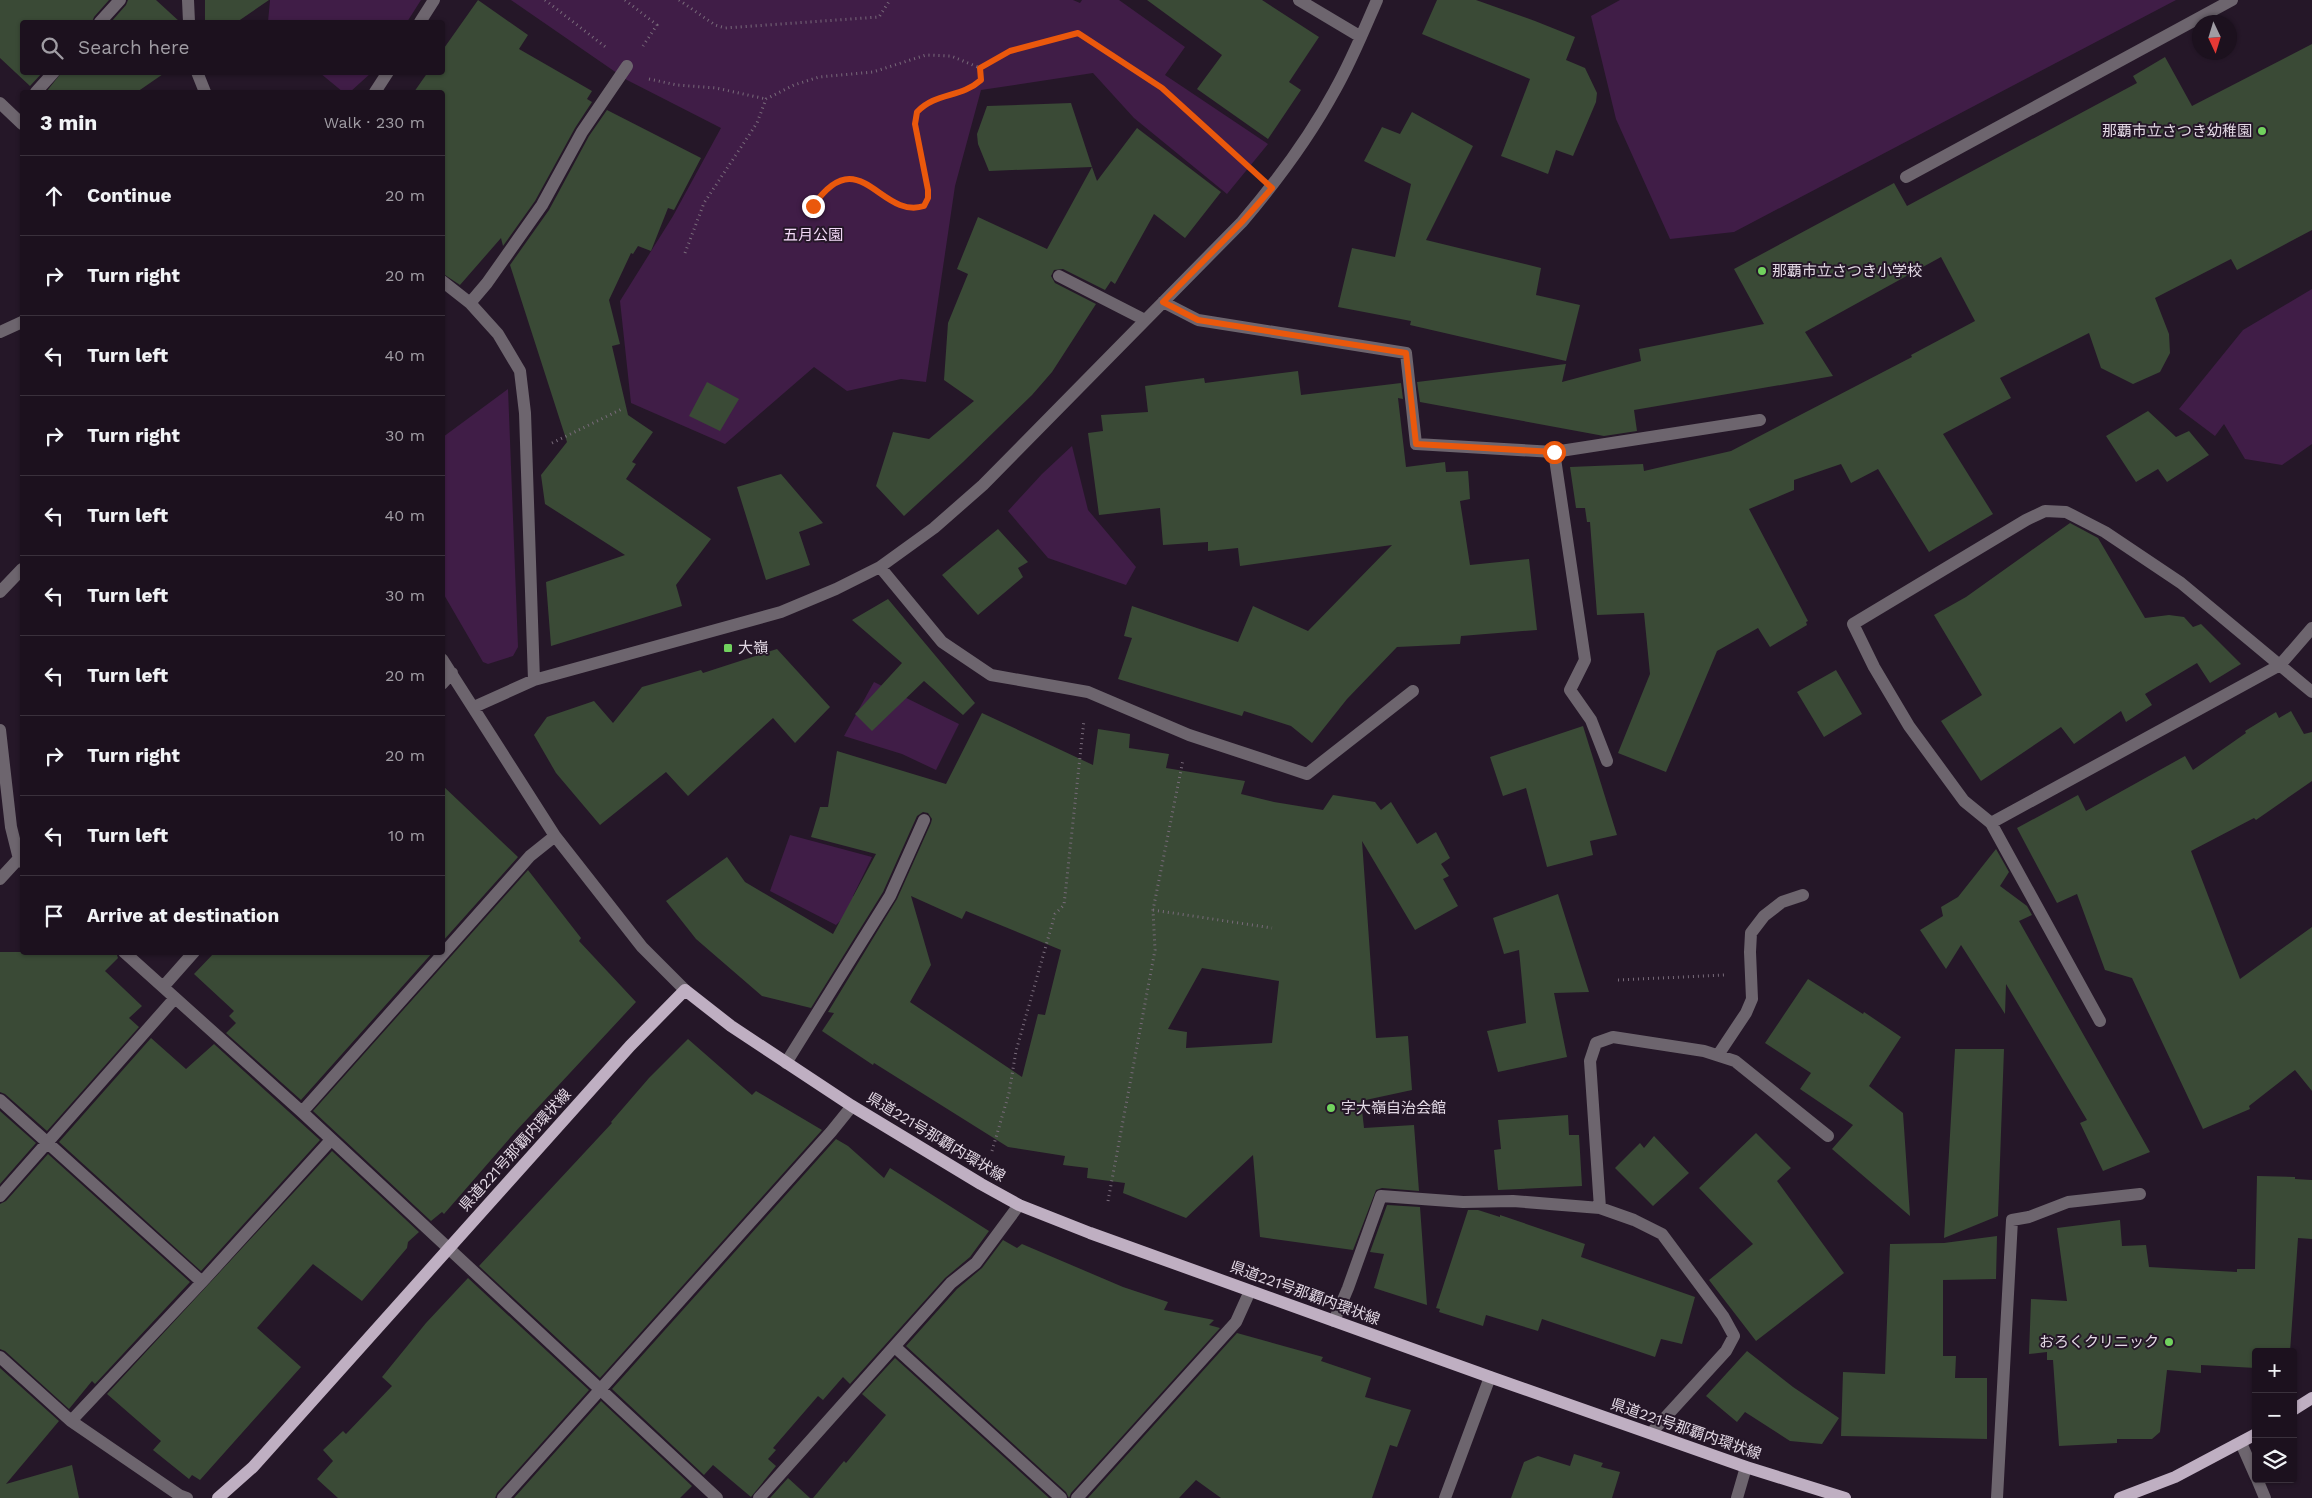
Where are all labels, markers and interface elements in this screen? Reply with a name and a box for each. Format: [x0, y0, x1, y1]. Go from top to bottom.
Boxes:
north arrow [2192, 15, 2237, 60]
search box [20, 20, 445, 75]
icon: search [38, 34, 66, 62]
text: Search here [78, 36, 189, 59]
text: 3 min [40, 110, 97, 135]
text: Walk · 230 m [324, 113, 425, 132]
place label: 那覇市立さつき幼稚園 [2102, 122, 2252, 140]
marker: 那覇市立さつき幼稚園 [2256, 125, 2268, 137]
icon: ahead [40, 182, 68, 210]
text: Continue [87, 184, 171, 207]
text: 20 m [385, 186, 425, 205]
route end [802, 195, 825, 218]
park label: 五月公園 [783, 226, 843, 244]
icon: right [40, 262, 68, 290]
place label: 那覇市立さつき小学校 [1772, 262, 1922, 280]
text: Turn right [87, 264, 180, 287]
marker: 那覇市立さつき小学校 [1756, 265, 1768, 277]
text: 20 m [385, 266, 425, 285]
icon: left [40, 342, 68, 370]
text: Turn left [87, 344, 168, 367]
text: 40 m [385, 346, 425, 365]
icon: right [40, 422, 68, 450]
text: Turn right [87, 424, 180, 447]
text: 30 m [385, 426, 425, 445]
route start [1543, 441, 1566, 464]
icon: left [40, 502, 68, 530]
text: Turn left [87, 504, 168, 527]
text: 40 m [385, 506, 425, 525]
icon: left [40, 582, 68, 610]
text: Turn left [87, 584, 168, 607]
text: 30 m [385, 586, 425, 605]
place label: 大嶺 [738, 639, 768, 657]
marker: 大嶺 [722, 642, 734, 654]
icon: left [40, 662, 68, 690]
text: Turn left [87, 664, 168, 687]
text: 20 m [385, 666, 425, 685]
icon: right [40, 742, 68, 770]
text: Turn right [87, 744, 180, 767]
text: 20 m [385, 746, 425, 765]
icon: left [40, 822, 68, 850]
text: Turn left [87, 824, 168, 847]
text: 10 m [388, 826, 425, 845]
icon: arrive [40, 902, 68, 930]
text: Arrive at destination [87, 904, 279, 927]
street label: 県道221号那覇内環状線 [455, 1085, 575, 1215]
street label: 県道221号那覇内環状線 [864, 1089, 1008, 1185]
place label: 字大嶺自治会館 [1341, 1099, 1446, 1117]
marker: 字大嶺自治会館 [1325, 1102, 1337, 1114]
street label: 県道221号那覇内環状線 [1228, 1257, 1382, 1329]
place label: おろくクリニック [2039, 1333, 2159, 1351]
marker: おろくクリニック [2163, 1336, 2175, 1348]
map controls [2252, 1348, 2297, 1483]
button: + [2252, 1348, 2297, 1393]
button: − [2252, 1393, 2297, 1438]
street label: 県道221号那覇内環状線 [1608, 1395, 1764, 1463]
button: layers [2252, 1438, 2297, 1483]

